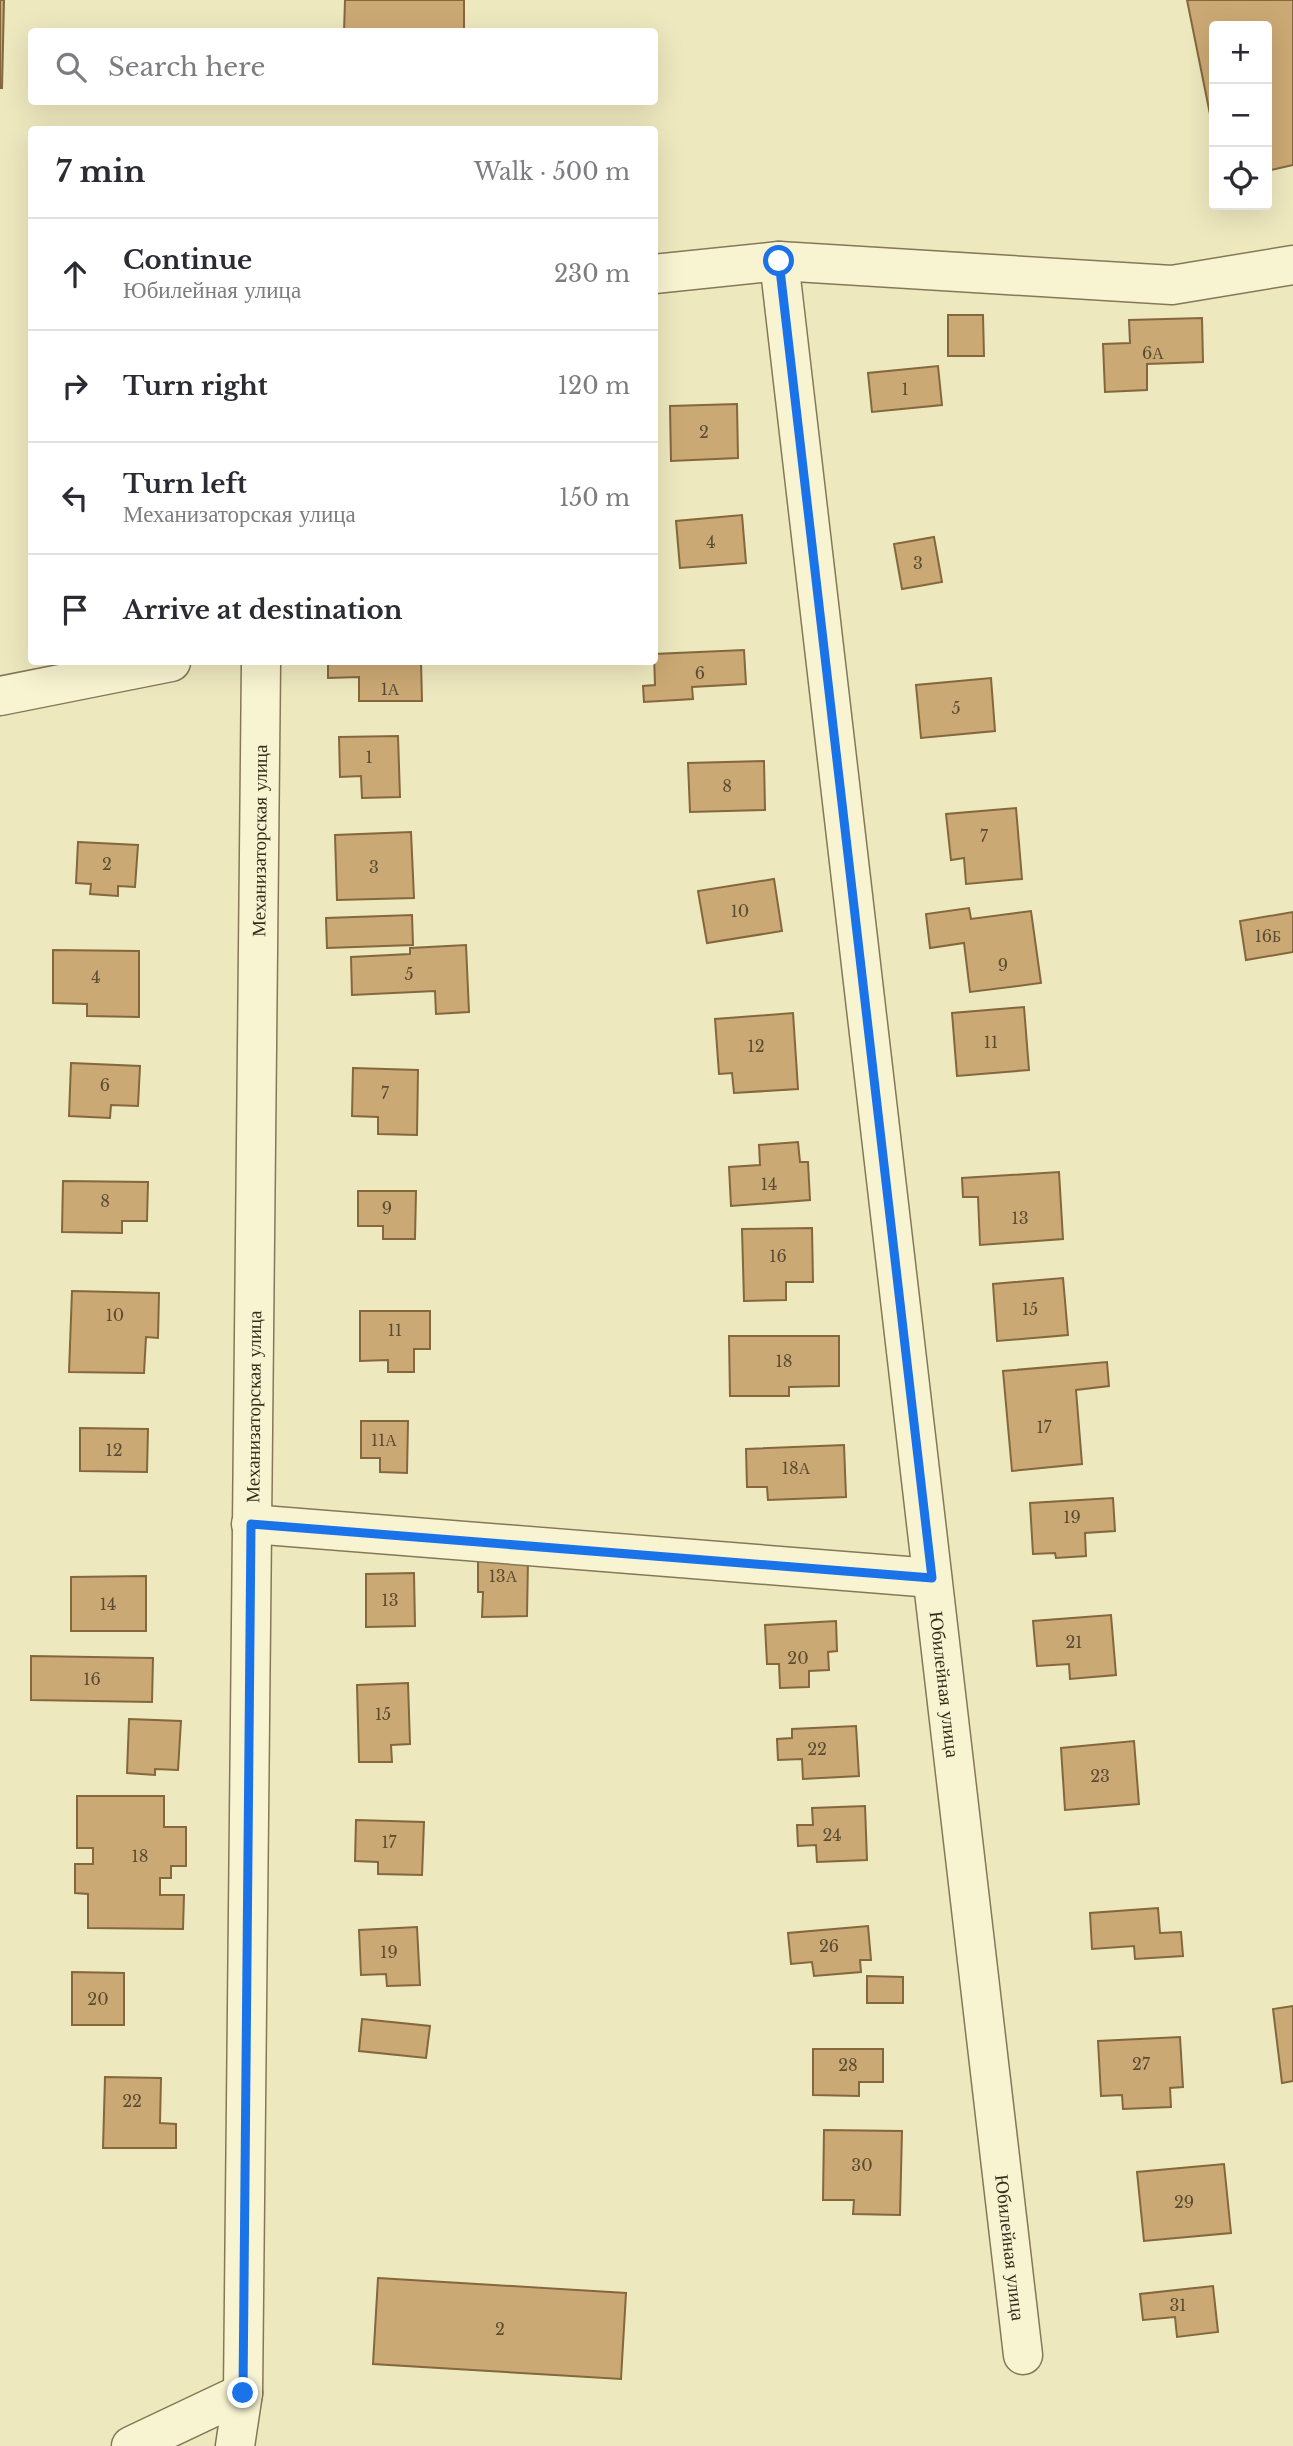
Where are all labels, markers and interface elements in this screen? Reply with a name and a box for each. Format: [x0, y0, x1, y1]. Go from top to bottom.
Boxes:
map controls [1209, 21, 1272, 210]
button: + [1209, 21, 1272, 84]
search box [28, 28, 658, 105]
icon: search [52, 48, 90, 86]
text: Search here [108, 51, 265, 83]
button: − [1209, 84, 1272, 147]
button: locate [1209, 147, 1272, 210]
text: 7 min [56, 153, 145, 190]
text: Walk · 500 m [474, 158, 630, 186]
text: Continue [123, 244, 252, 276]
route start [763, 245, 794, 276]
icon: ahead [56, 255, 94, 293]
text: 230 m [554, 260, 630, 288]
text: Юбилейная улица [123, 276, 301, 304]
house number: 6А [1142, 343, 1164, 363]
icon: right [56, 367, 94, 405]
text: Turn right [123, 370, 268, 402]
text: 120 m [558, 372, 630, 400]
house number: 1 [901, 379, 909, 399]
house number: 2 [699, 422, 709, 442]
text: Turn left [123, 468, 247, 500]
icon: left [56, 479, 94, 517]
text: 150 m [559, 484, 630, 512]
text: Механизаторская улица [123, 500, 356, 528]
house number: 4 [706, 532, 716, 552]
house number: 3 [913, 553, 923, 573]
icon: arrive [56, 591, 94, 629]
text: Arrive at destination [123, 594, 403, 626]
house number: 6 [695, 663, 705, 683]
house number: 1А [381, 679, 400, 699]
house number: 5 [951, 698, 961, 718]
street label: Механизаторская улица [247, 744, 272, 937]
house number: 1 [365, 747, 373, 767]
house number: 8 [722, 776, 732, 796]
house number: 7 [980, 826, 989, 846]
house number: 2 [102, 854, 112, 874]
house number: 3 [369, 857, 379, 877]
house number: 10 [731, 901, 749, 921]
house number: 16Б [1255, 926, 1281, 946]
house number: 9 [998, 955, 1008, 975]
house number: 5 [404, 964, 414, 984]
house number: 4 [91, 967, 101, 987]
house number: 11 [984, 1032, 998, 1052]
house number: 12 [748, 1036, 765, 1056]
house number: 6 [100, 1075, 110, 1095]
house number: 7 [381, 1083, 390, 1103]
house number: 14 [761, 1174, 777, 1194]
house number: 8 [100, 1191, 110, 1211]
house number: 9 [382, 1198, 392, 1218]
house number: 13 [1012, 1208, 1029, 1228]
house number: 16 [769, 1246, 787, 1266]
house number: 15 [1022, 1299, 1038, 1319]
house number: 10 [106, 1305, 124, 1325]
street label: Механизаторская улица [241, 1310, 266, 1503]
house number: 11 [388, 1320, 402, 1340]
house number: 18 [776, 1351, 792, 1371]
house number: 17 [1036, 1417, 1053, 1437]
house number: 11А [371, 1430, 397, 1450]
house number: 12 [106, 1440, 123, 1460]
house number: 18А [782, 1458, 811, 1478]
house number: 19 [1063, 1507, 1081, 1527]
house number: 13А [489, 1566, 518, 1586]
house number: 13 [382, 1590, 399, 1610]
house number: 14 [100, 1594, 116, 1614]
street label: Юбилейная улица [925, 1610, 965, 1759]
house number: 21 [1066, 1632, 1083, 1652]
house number: 20 [787, 1648, 809, 1668]
house number: 16 [83, 1669, 101, 1689]
house number: 15 [375, 1704, 391, 1724]
house number: 22 [807, 1739, 827, 1759]
house number: 23 [1090, 1766, 1110, 1786]
house number: 24 [822, 1825, 842, 1845]
house number: 17 [381, 1832, 398, 1852]
house number: 18 [132, 1846, 148, 1866]
house number: 26 [819, 1936, 839, 1956]
house number: 19 [380, 1942, 398, 1962]
house number: 20 [87, 1989, 109, 2009]
house number: 27 [1132, 2054, 1151, 2074]
house number: 28 [838, 2055, 858, 2075]
house number: 22 [122, 2091, 142, 2111]
house number: 30 [851, 2155, 873, 2175]
street label: Юбилейная улица [991, 2173, 1030, 2323]
house number: 29 [1174, 2192, 1194, 2212]
house number: 31 [1170, 2295, 1187, 2315]
house number: 2 [495, 2319, 505, 2339]
route end [227, 2377, 258, 2408]

